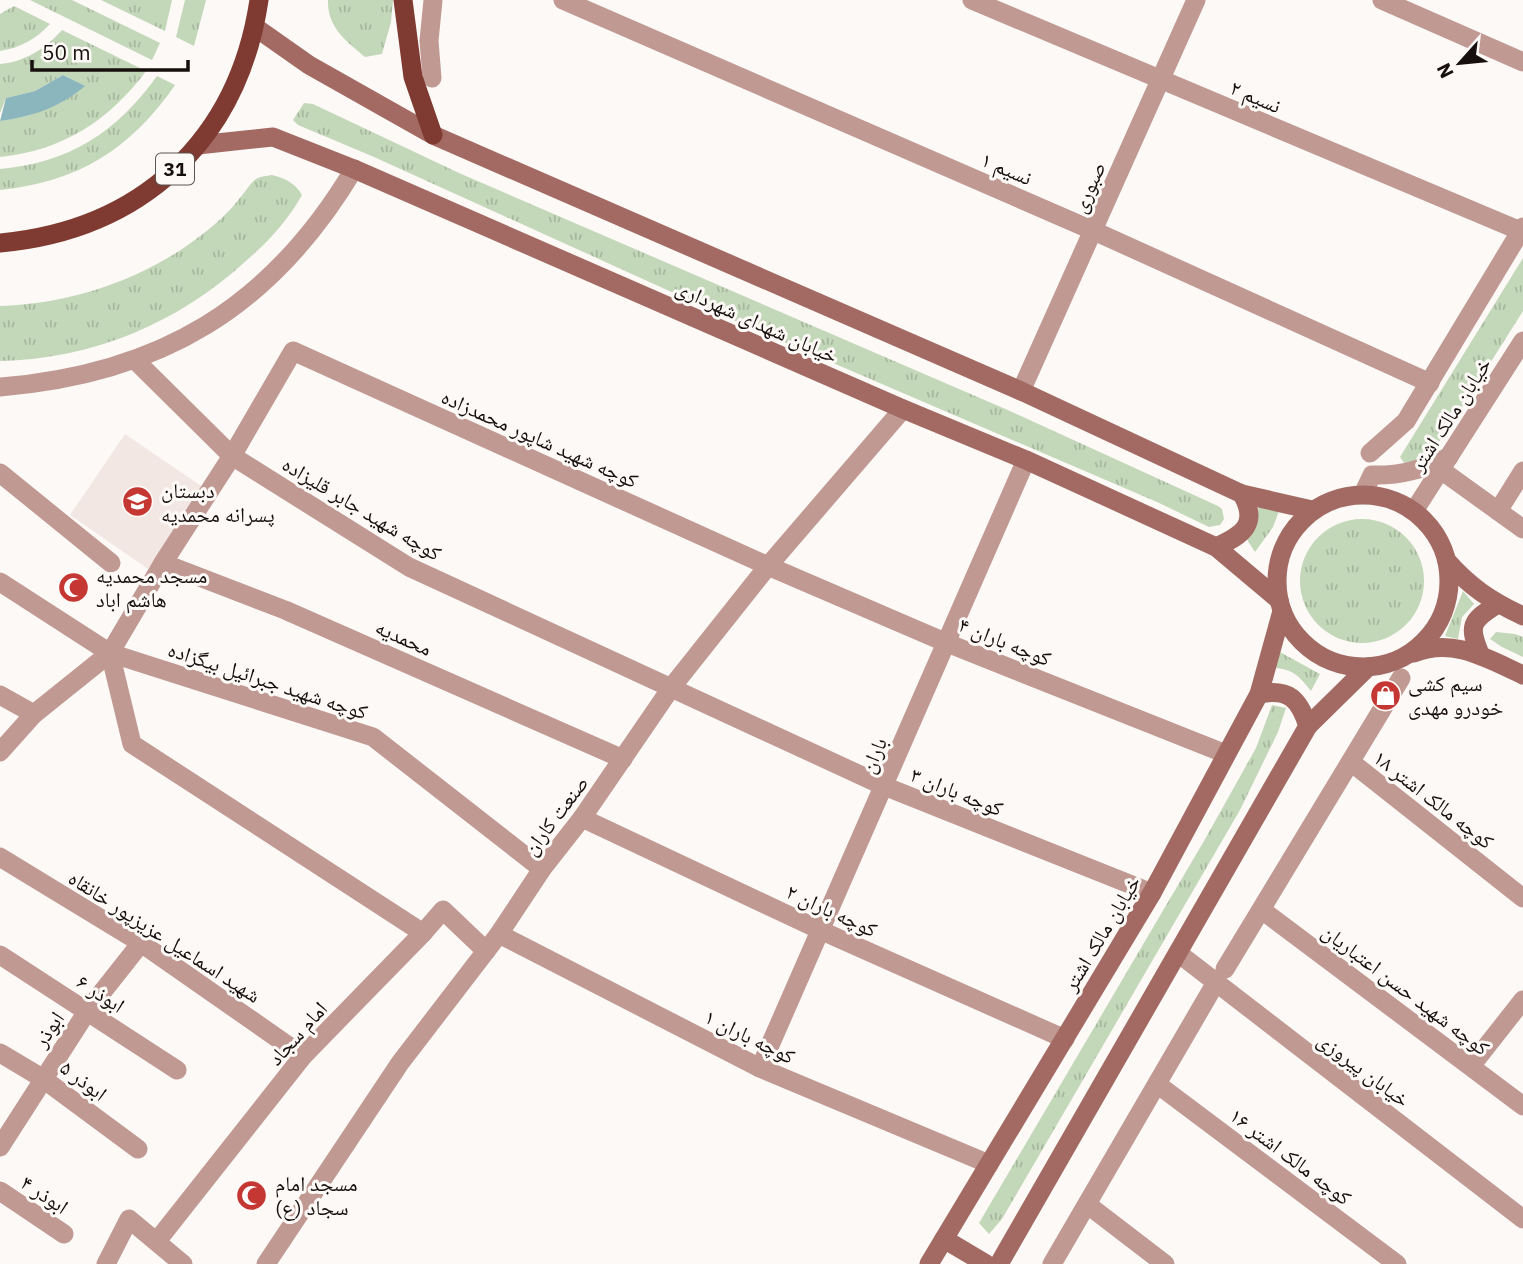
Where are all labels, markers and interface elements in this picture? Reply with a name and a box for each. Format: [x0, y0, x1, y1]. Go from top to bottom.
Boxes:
scale bar [32, 28, 187, 72]
north arrow [1425, 28, 1495, 98]
text: 50 m [42, 38, 91, 66]
text: N [1431, 59, 1459, 82]
street label: نسیم ۲ [1226, 73, 1286, 120]
street label: نسیم ۱ [977, 145, 1037, 192]
road number: 31 [156, 154, 194, 184]
street label: صبوری [1064, 157, 1112, 217]
street label: خیابان شهدای شهرداری [672, 273, 842, 369]
street label: خیابان مالک اشتر [1402, 352, 1497, 477]
street label: کوچه شهید شاپور محمدزاده [437, 382, 643, 494]
street label: کوچه شهید جابر قلیزاده [277, 449, 447, 567]
place label: دبستان پسرانه محمدیه [161, 476, 275, 528]
school or university icon: دبستان پسرانه محمدیه [121, 485, 155, 519]
place label: مسجد محمدیه هاشم اباد [96, 561, 207, 614]
mosque icon: مسجد محمدیه هاشم اباد [56, 570, 90, 604]
street label: کوچه باران ۴ [955, 610, 1056, 672]
street label: محمدیه [371, 612, 437, 662]
street label: کوچه شهید جبرائیل بیگزاده [165, 635, 372, 726]
place label: سیم کشی خودرو مهدی [1408, 669, 1503, 721]
shop icon: سیم کشی خودرو مهدی [1368, 678, 1402, 712]
street label: باران [853, 733, 893, 777]
street label: کوچه مالک اشتر ۱۸ [1368, 743, 1500, 855]
street label: کوچه باران ۳ [907, 760, 1008, 822]
street label: صنعت کاران [516, 769, 594, 861]
street label: شهید اسماعیل عزیزپور خانقاه [63, 863, 267, 1009]
street label: خیابان مالک اشتر [1055, 870, 1146, 997]
street label: کوچه باران ۲ [782, 877, 882, 943]
street label: کوچه شهید حسن اعتباریان [1317, 917, 1496, 1061]
street label: ابوذر ۶ [72, 967, 130, 1019]
street label: امام سجاد [261, 995, 334, 1072]
street label: کوچه باران ۱ [700, 1002, 800, 1070]
street label: ابوذر [25, 1006, 70, 1053]
street label: خیابان پیروزی [1312, 1025, 1416, 1113]
street label: ابوذر ۵ [55, 1053, 113, 1107]
street label: کوچه مالک اشتر ۱۶ [1224, 1101, 1358, 1211]
street label: ابوذر ۴ [16, 1168, 74, 1220]
place label: مسجد امام سجاد (ع) [275, 1169, 358, 1221]
mosque icon: مسجد امام سجاد (ع) [235, 1178, 269, 1212]

